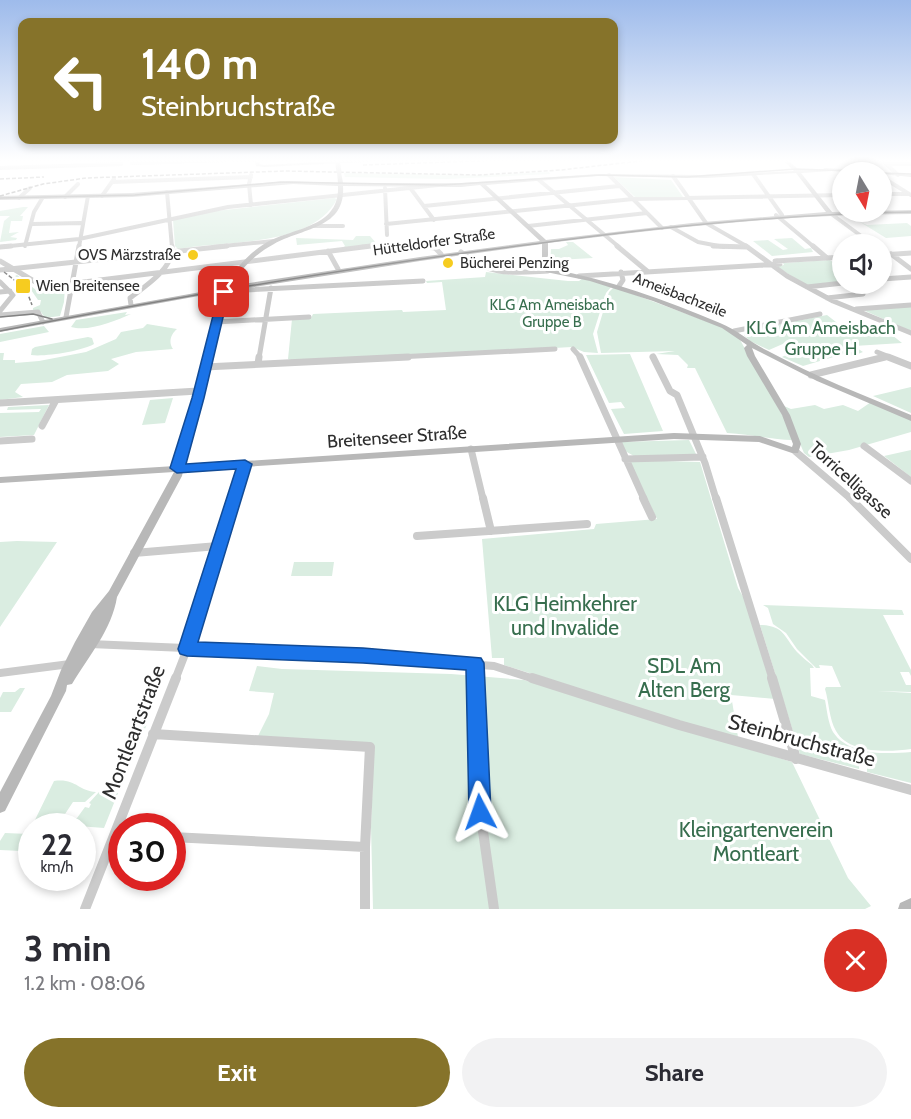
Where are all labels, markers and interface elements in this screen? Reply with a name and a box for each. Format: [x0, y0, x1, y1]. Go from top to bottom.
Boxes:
text: 140 m [141, 38, 258, 90]
icon: left [42, 42, 120, 120]
text: Steinbruchstraße [141, 90, 335, 123]
north arrow [832, 162, 892, 222]
map controls [832, 162, 892, 294]
street label: Hütteldorfer Straße [372, 224, 497, 259]
button: sound [832, 234, 892, 294]
place label: OVS Märzstraße [78, 246, 181, 264]
marker: OVS Märzstraße [186, 248, 200, 262]
place label: Bücherei Penzing [460, 254, 569, 272]
marker: Bücherei Penzing [441, 256, 455, 270]
pin [198, 266, 249, 317]
street label: Ameisbachzeile [631, 269, 730, 321]
icon: arrive [207, 275, 240, 308]
marker: Wien Breitensee [14, 277, 32, 295]
place label: Wien Breitensee [36, 277, 140, 295]
park label: KLG Am Ameisbach Gruppe B [490, 296, 614, 331]
park label: KLG Am Ameisbach Gruppe H [746, 317, 896, 360]
street label: Breitenseer Straße [326, 421, 468, 453]
street label: Torricelligasse [805, 437, 897, 523]
park label: KLG Heimkehrer und Invalide [493, 591, 637, 640]
park label: SDL Am Alten Berg [638, 653, 731, 702]
street label: Montleartstraße [96, 661, 170, 803]
street label: Steinbruchstraße [726, 708, 878, 772]
position arrow [448, 780, 512, 844]
speed limit sign: 30 [108, 813, 186, 891]
park label: Kleingartenverein Montleart [679, 817, 833, 866]
text: 22 [41, 826, 73, 863]
text: km/h [41, 858, 73, 876]
text: 3 min [24, 926, 111, 970]
button: close [824, 929, 887, 992]
text: 1.2 km · 08:06 [24, 971, 145, 995]
button: Exit [24, 1038, 450, 1107]
button: Share [462, 1038, 887, 1107]

